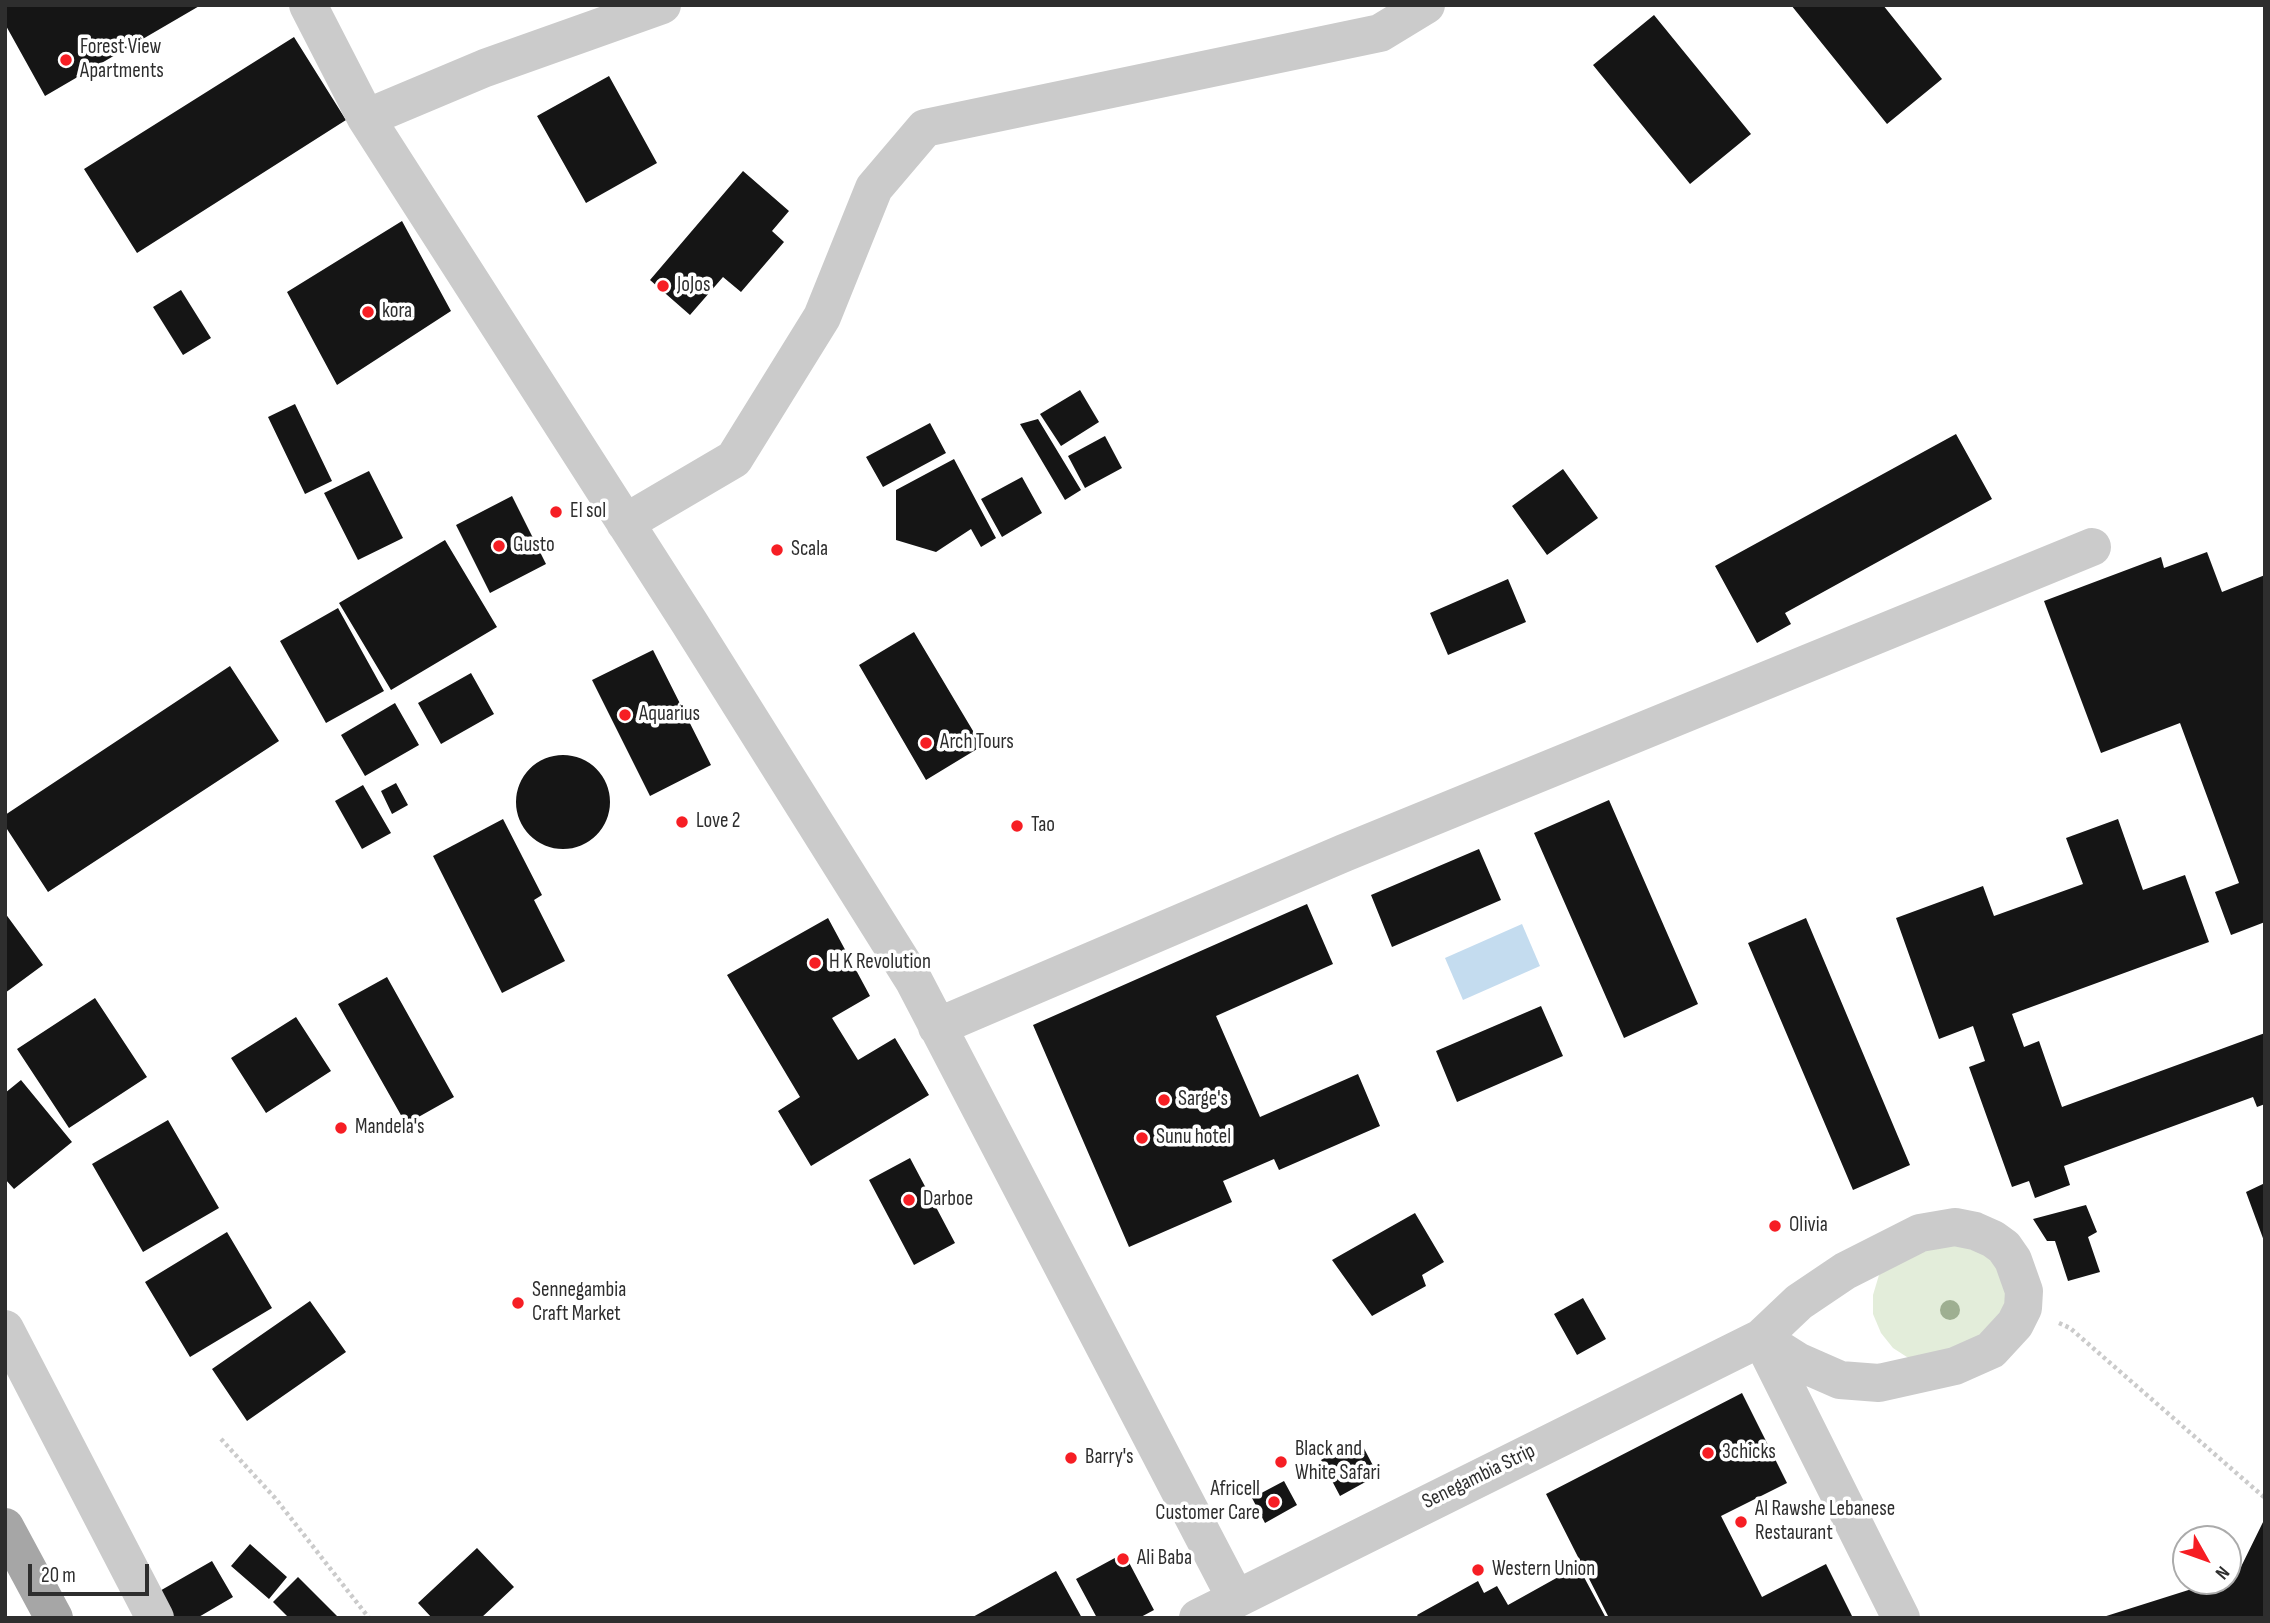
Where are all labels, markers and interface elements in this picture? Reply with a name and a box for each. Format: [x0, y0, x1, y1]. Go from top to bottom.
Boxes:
place label: Forest View Apartments [80, 35, 164, 85]
marker: Forest View Apartments [58, 52, 74, 68]
place label: JoJos [677, 273, 711, 299]
marker: JoJos [655, 278, 671, 294]
place label: kora [382, 299, 412, 325]
marker: kora [360, 304, 376, 320]
place label: El sol [570, 499, 606, 525]
marker: El sol [548, 504, 564, 520]
place label: Gusto [513, 533, 555, 559]
place label: Scala [791, 537, 828, 563]
marker: Gusto [491, 538, 507, 554]
marker: Scala [769, 542, 785, 558]
place label: Aquarius [639, 702, 700, 728]
marker: Aquarius [617, 707, 633, 723]
place label: Arch Tours [940, 730, 1014, 756]
marker: Arch Tours [918, 735, 934, 751]
place label: Love 2 [696, 809, 740, 835]
place label: Tao [1031, 813, 1055, 839]
marker: Love 2 [674, 814, 690, 830]
marker: Tao [1009, 818, 1025, 834]
place label: H K Revolution [829, 950, 931, 976]
marker: H K Revolution [807, 955, 823, 971]
place label: Sarge's [1178, 1087, 1228, 1113]
marker: Sarge's [1156, 1092, 1172, 1108]
place label: Mandela's [355, 1115, 425, 1141]
marker: Mandela's [333, 1120, 349, 1136]
place label: Sunu hotel [1156, 1125, 1231, 1151]
marker: Sunu hotel [1134, 1130, 1150, 1146]
place label: Darboe [923, 1187, 973, 1213]
marker: Darboe [901, 1192, 917, 1208]
place label: Olivia [1789, 1213, 1828, 1239]
marker: Olivia [1767, 1218, 1783, 1234]
place label: Sennegambia Craft Market [532, 1278, 626, 1328]
marker: Sennegambia Craft Market [510, 1295, 526, 1311]
place label: Black and White Safari [1295, 1437, 1381, 1487]
street label: Senegambia Strip [1418, 1439, 1540, 1515]
place label: 3chicks [1722, 1440, 1776, 1466]
place label: Barry's [1085, 1445, 1134, 1471]
marker: 3chicks [1700, 1445, 1716, 1461]
marker: Barry's [1063, 1450, 1079, 1466]
marker: Black and White Safari [1273, 1454, 1289, 1470]
place label: Africell Customer Care [1155, 1477, 1260, 1527]
marker: Africell Customer Care [1266, 1494, 1282, 1510]
place label: Al Rawshe Lebanese Restaurant [1755, 1497, 1895, 1547]
marker: Al Rawshe Lebanese Restaurant [1733, 1514, 1749, 1530]
north arrow [2172, 1525, 2242, 1595]
place label: Ali Baba [1137, 1546, 1192, 1572]
scale bar [32, 1550, 152, 1594]
marker: Ali Baba [1115, 1551, 1131, 1567]
place label: Western Union [1492, 1557, 1595, 1583]
text: N [2210, 1561, 2234, 1584]
marker: Western Union [1470, 1562, 1486, 1578]
text: 20 m [41, 1563, 76, 1588]

